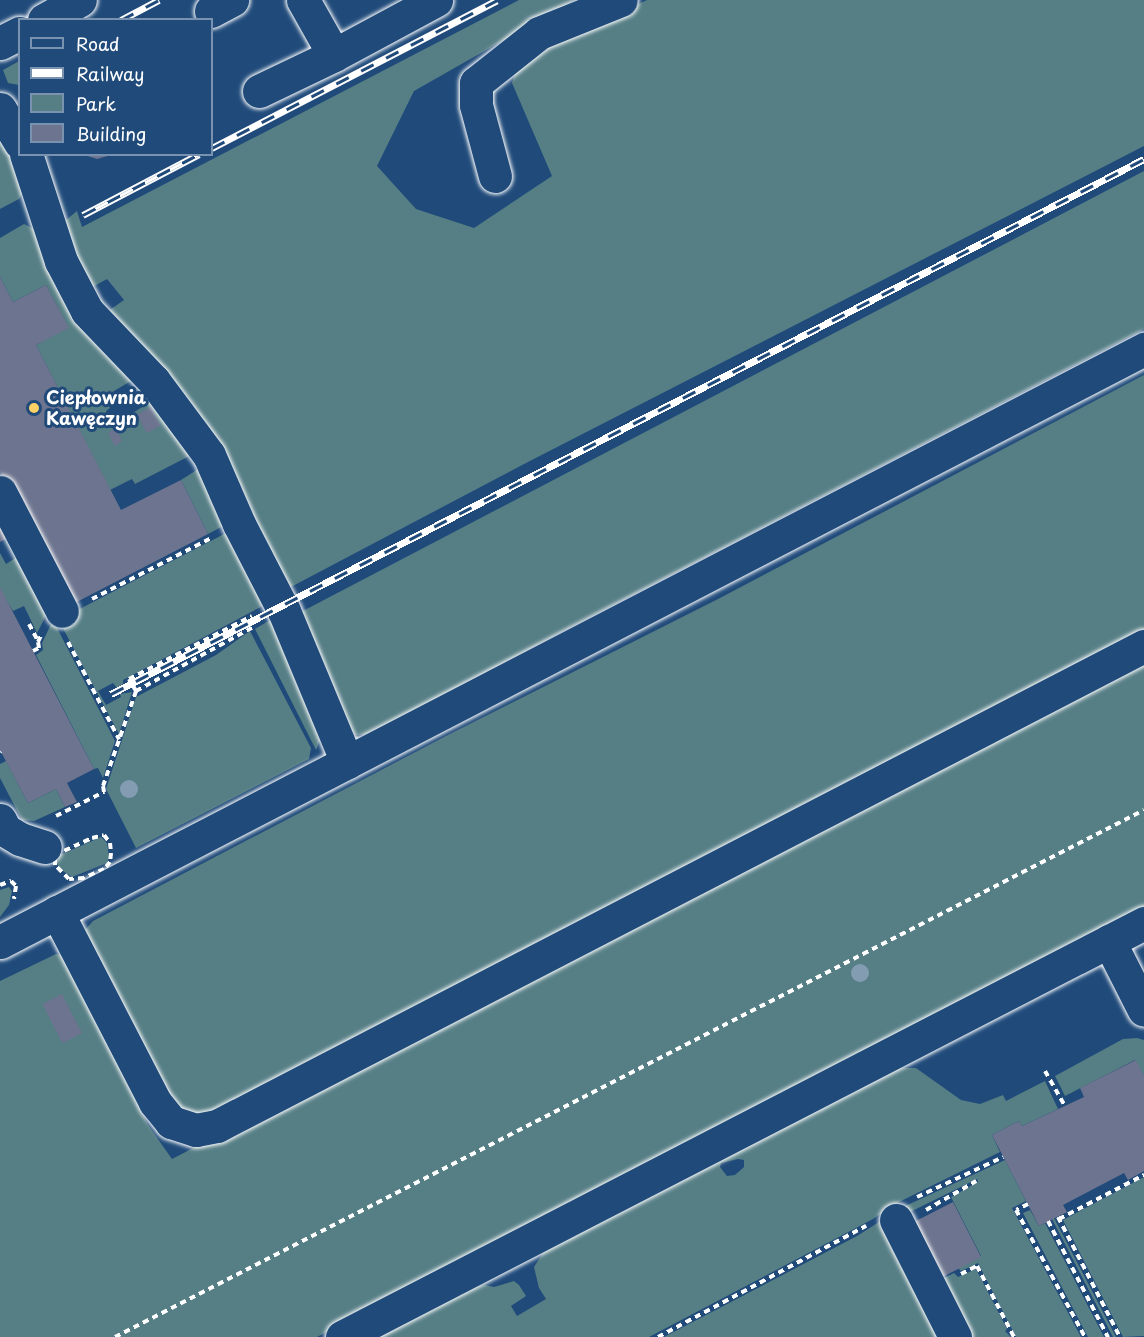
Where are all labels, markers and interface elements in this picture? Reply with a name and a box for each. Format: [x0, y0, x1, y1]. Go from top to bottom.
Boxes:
legend [18, 18, 213, 156]
text: Road [76, 30, 120, 57]
text: Railway [76, 60, 144, 87]
text: Park [76, 90, 116, 117]
text: Building [76, 120, 146, 147]
place label: Ciepłownia Kawęczyn [46, 387, 146, 430]
marker: Ciepłownia Kawęczyn [27, 401, 41, 415]

